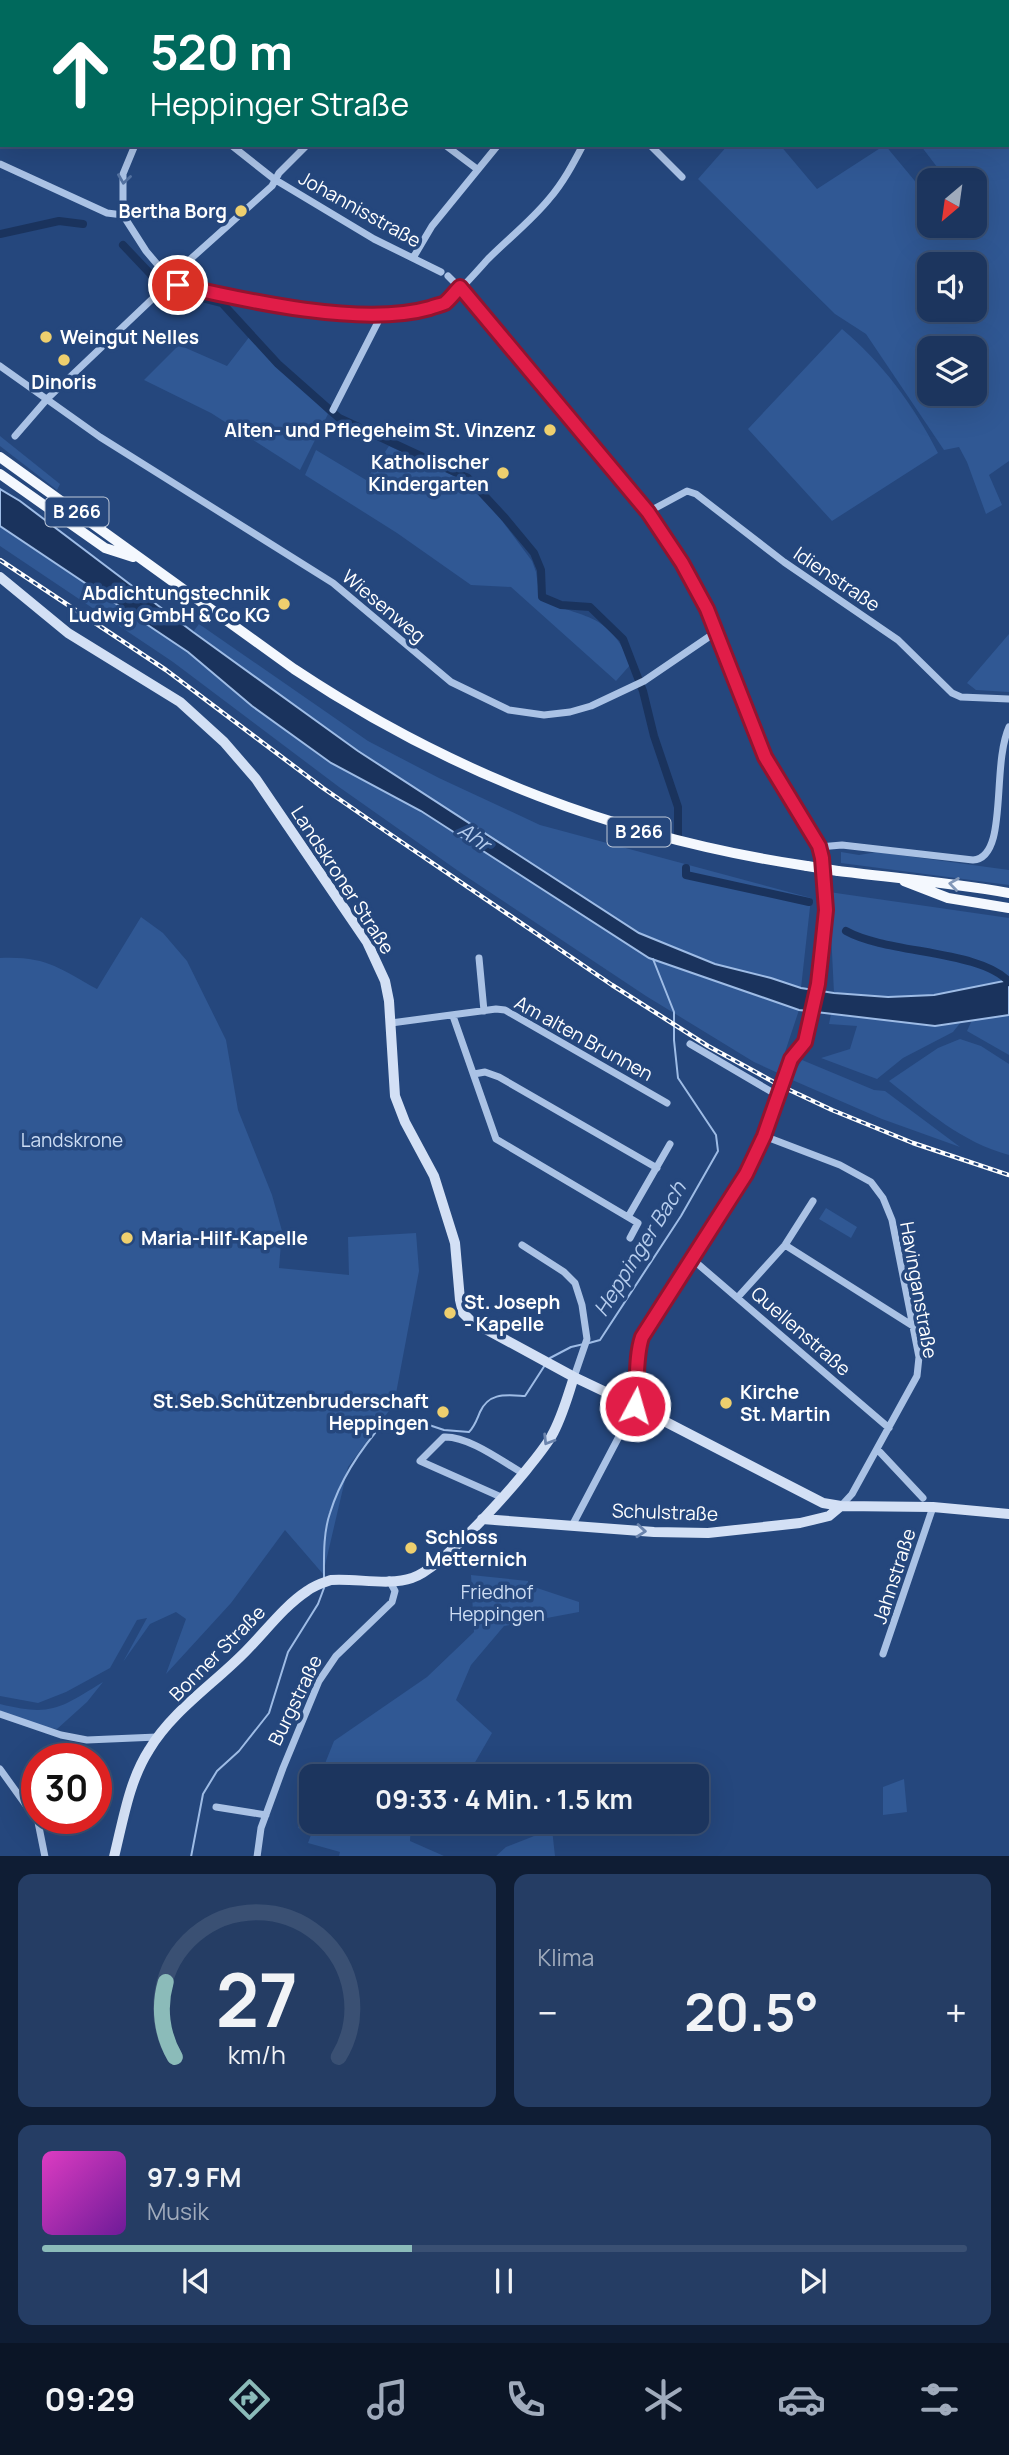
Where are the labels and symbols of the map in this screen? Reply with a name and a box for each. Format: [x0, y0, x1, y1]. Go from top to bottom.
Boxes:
street label: Johannisstraße [294, 165, 426, 253]
north arrow [917, 168, 987, 238]
one-way arrow [117, 173, 132, 185]
place label: Bertha Borg [119, 198, 227, 224]
marker: Bertha Borg [233, 203, 249, 219]
pin [148, 255, 208, 315]
place label: Weingut Nelles [60, 324, 199, 350]
marker: Weingut Nelles [38, 329, 54, 345]
marker: Dinoris [56, 352, 72, 368]
place label: Dinoris [31, 369, 97, 395]
place label: Alten- und Pflegeheim St. Vinzenz [224, 417, 536, 443]
marker: Alten- und Pflegeheim St. Vinzenz [542, 422, 558, 438]
place label: Katholischer Kindergarten [368, 449, 489, 497]
marker: Katholischer Kindergarten [495, 465, 511, 481]
road number: B 266 [46, 498, 108, 526]
street label: Idienstraße [789, 540, 885, 618]
street label: Wiesenweg [337, 563, 431, 649]
place label: Abdichtungstechnik Ludwig GmbH & Co KG [68, 580, 271, 628]
marker: Abdichtungstechnik Ludwig GmbH & Co KG [276, 596, 292, 612]
street label: Landskroner Straße [285, 801, 401, 959]
water label: Ahr [453, 815, 498, 859]
road number: B 266 [608, 818, 670, 846]
one-way arrow [948, 876, 959, 891]
street label: Am alten Brunnen [510, 989, 658, 1087]
park label: Landskrone [21, 1127, 123, 1153]
water label: Heppinger Bach [587, 1175, 693, 1321]
street label: Havinganstraße [894, 1219, 944, 1361]
place label: Maria-Hilf-Kapelle [141, 1225, 308, 1251]
marker: Maria-Hilf-Kapelle [119, 1230, 135, 1246]
street label: Quellenstraße [746, 1280, 856, 1382]
place label: St. Joseph - Kapelle [464, 1289, 560, 1337]
marker: St. Joseph - Kapelle [442, 1305, 458, 1321]
position arrow [598, 1369, 672, 1443]
place label: Kirche St. Martin [740, 1379, 831, 1427]
place label: St.Seb.Schützenbruderschaft Heppingen [153, 1388, 429, 1436]
marker: Kirche St. Martin [718, 1395, 734, 1411]
marker: St.Seb.Schützenbruderschaft Heppingen [435, 1404, 451, 1420]
one-way arrow [544, 1432, 557, 1445]
street label: Schulstraße [611, 1497, 719, 1527]
one-way arrow [635, 1523, 646, 1538]
place label: Schloss Metternich [425, 1524, 527, 1572]
street label: Jahnstraße [866, 1525, 922, 1627]
marker: Schloss Metternich [403, 1540, 419, 1556]
park label: Friedhof Heppingen [449, 1579, 545, 1627]
street label: Bonner Straße [163, 1599, 271, 1707]
street label: Burgstraße [262, 1650, 328, 1750]
speed limit sign: 30 [21, 1743, 112, 1834]

